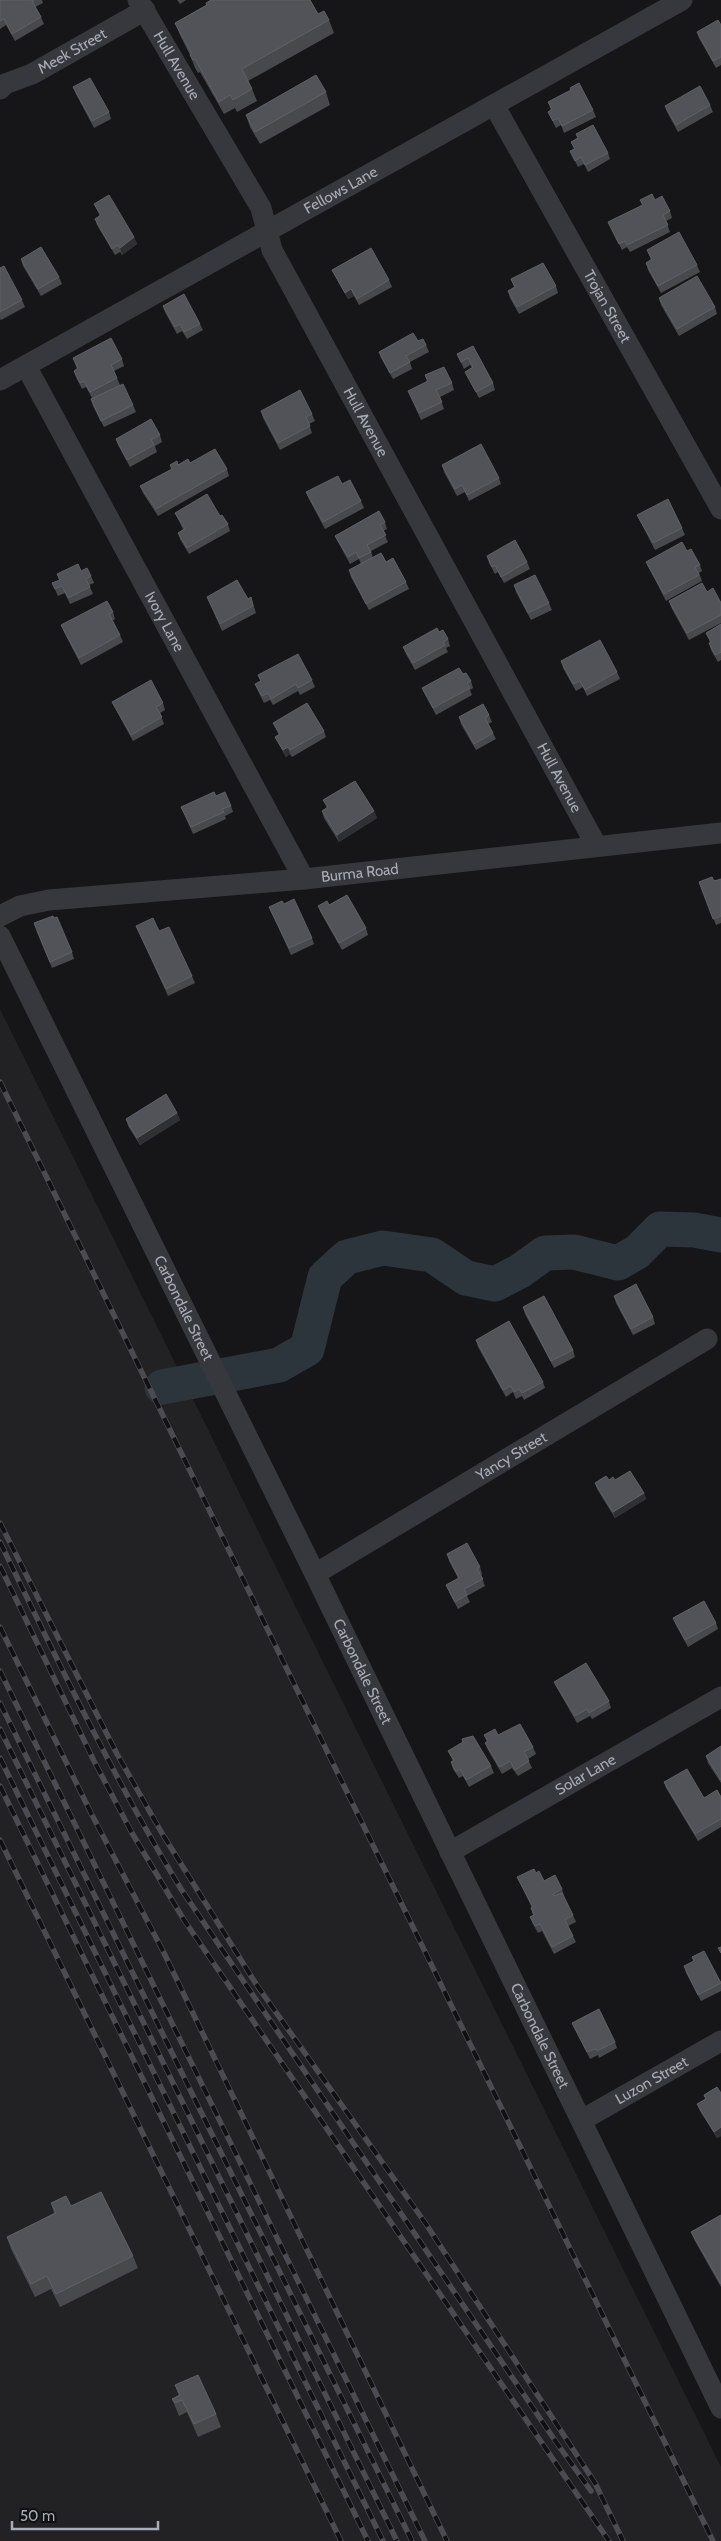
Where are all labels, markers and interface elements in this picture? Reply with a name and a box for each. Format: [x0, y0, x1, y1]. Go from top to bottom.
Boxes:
street label: Meek Street [35, 25, 110, 78]
street label: Hull Avenue [149, 28, 204, 103]
street label: Fellows Lane [301, 162, 381, 218]
street label: Trojan Street [580, 267, 635, 346]
street label: Hull Avenue [340, 384, 392, 460]
street label: Ivory Lane [141, 589, 188, 655]
street label: Hull Avenue [533, 740, 586, 816]
street label: Burma Road [320, 860, 399, 886]
street label: Carbondale Street [150, 1253, 217, 1364]
street label: Yancy Street [472, 1428, 550, 1485]
street label: Carbondale Street [329, 1616, 396, 1727]
street label: Solar Lane [552, 1750, 619, 1799]
street label: Carbondale Street [507, 1980, 573, 2091]
street label: Luzon Street [612, 2053, 691, 2108]
scale bar [12, 2498, 159, 2530]
text: 50 m [20, 2507, 55, 2525]

